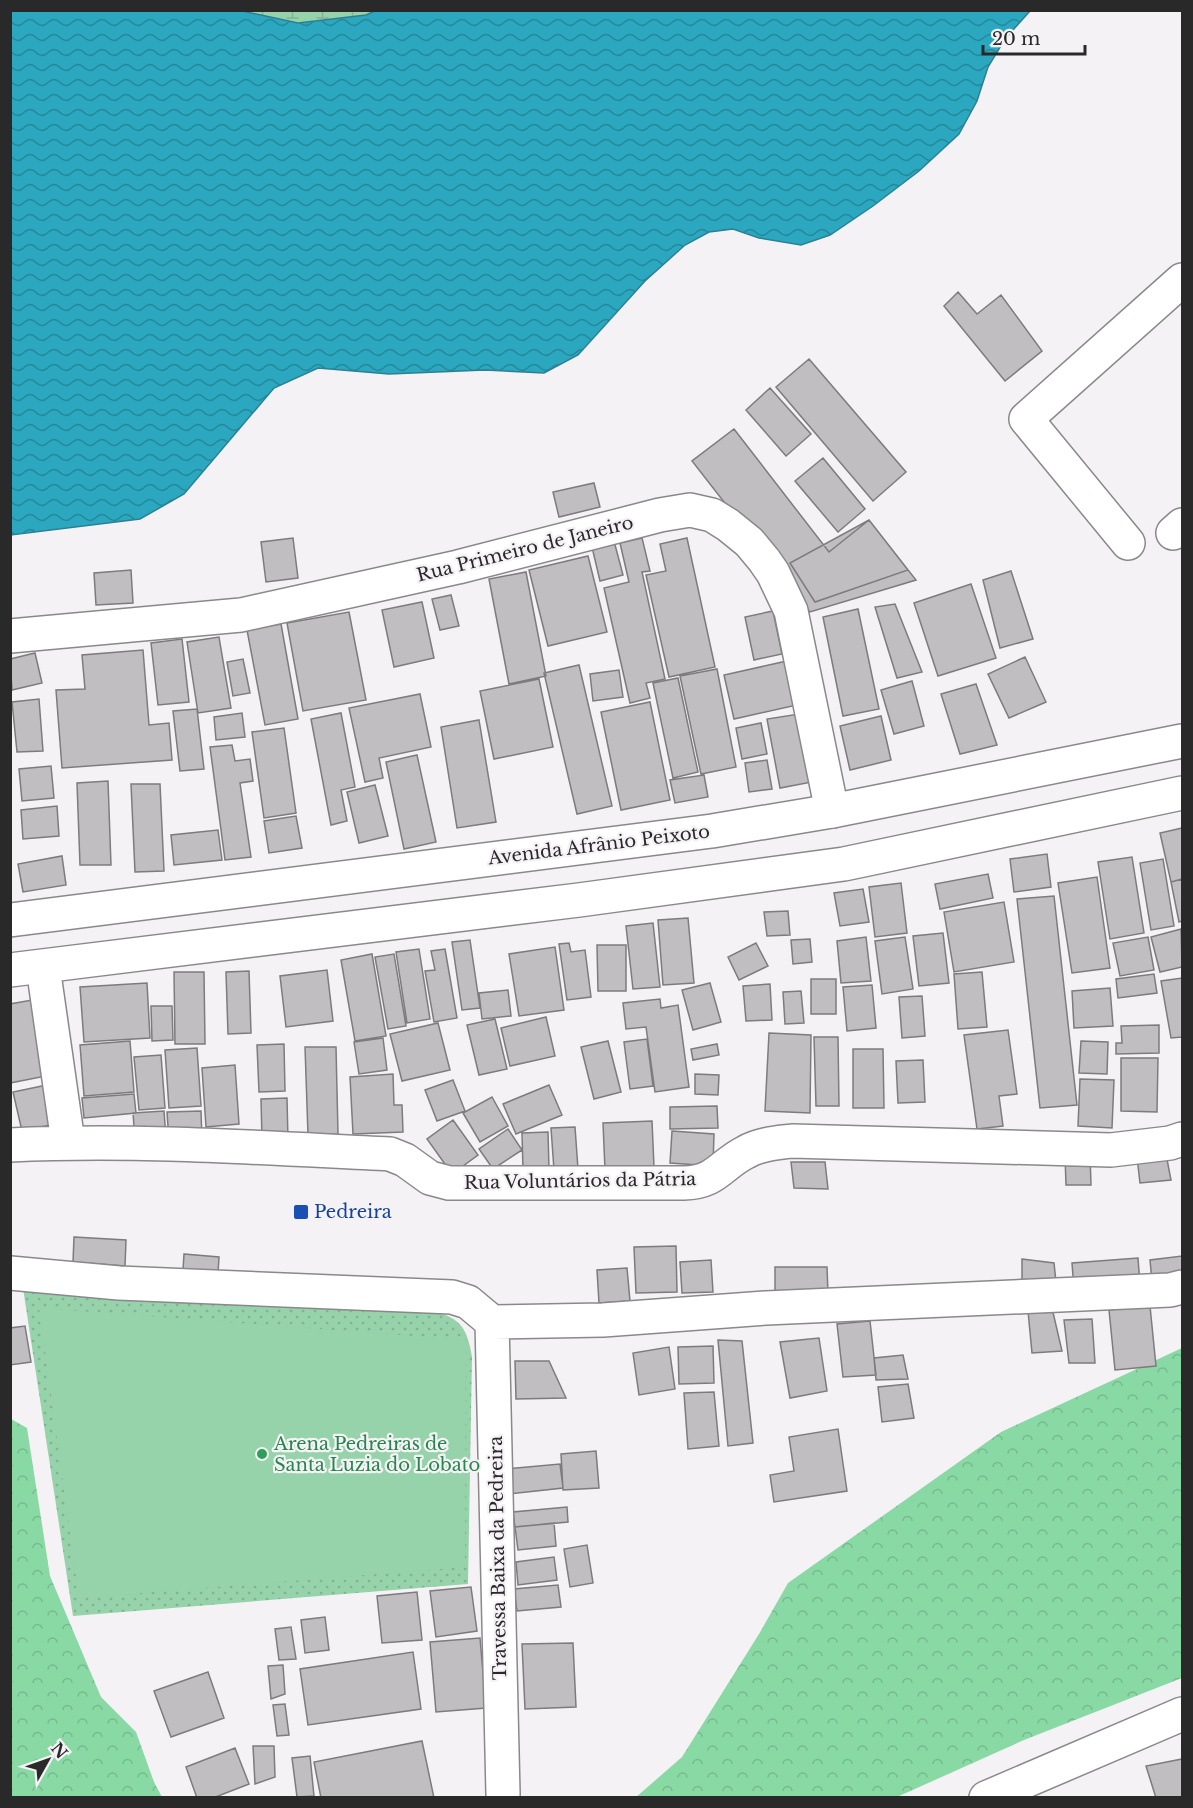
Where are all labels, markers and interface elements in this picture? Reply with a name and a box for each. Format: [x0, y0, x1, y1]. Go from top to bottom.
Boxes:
scale bar [983, 18, 1085, 56]
text: 20 m [992, 28, 1040, 50]
street label: Rua Primeiro de Janeiro [414, 511, 636, 587]
street label: Avenida Afrânio Peixoto [486, 820, 711, 870]
street label: Rua Voluntários da Pátria [464, 1168, 696, 1194]
place label: Pedreira [314, 1201, 392, 1223]
marker: Pedreira [292, 1203, 310, 1221]
place label: Arena Pedreiras de Santa Luzia do Lobato [273, 1433, 480, 1476]
street label: Travessa Baixa da Pedreira [485, 1436, 511, 1680]
marker: Arena Pedreiras de Santa Luzia do Lobato [255, 1447, 269, 1461]
north arrow [18, 1730, 78, 1790]
text: N [47, 1738, 72, 1763]

